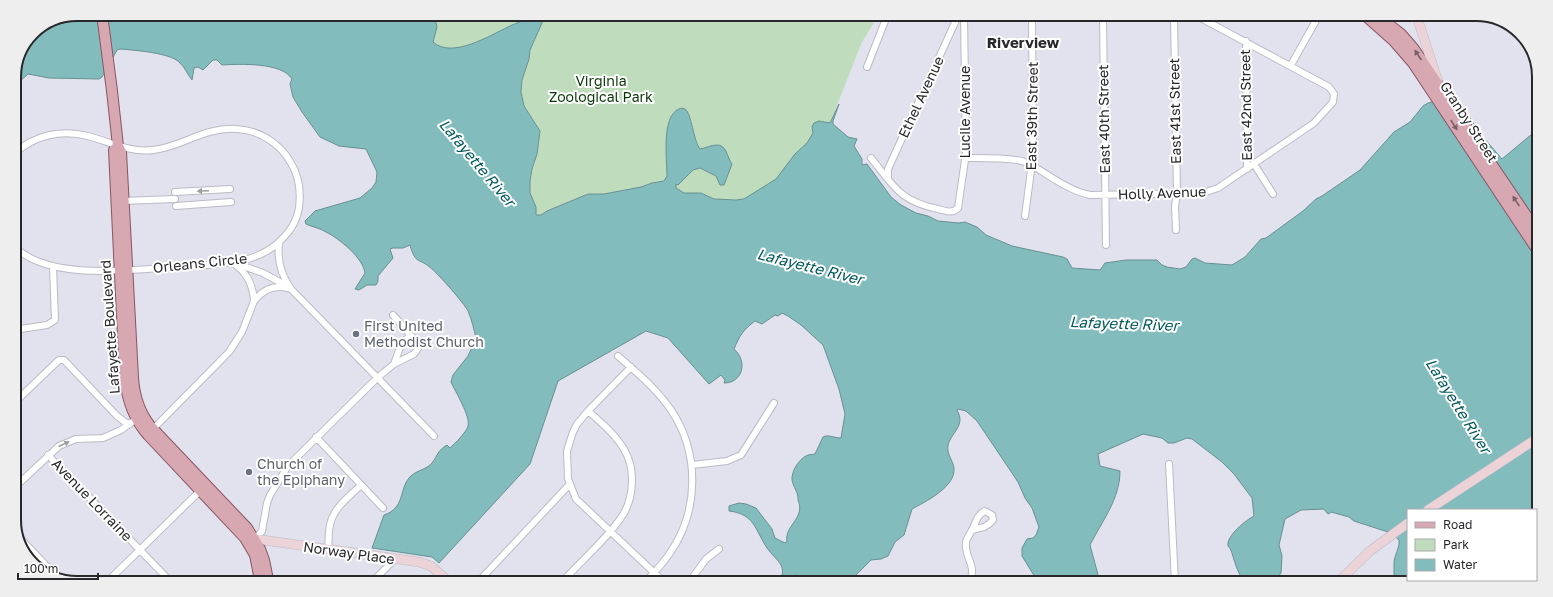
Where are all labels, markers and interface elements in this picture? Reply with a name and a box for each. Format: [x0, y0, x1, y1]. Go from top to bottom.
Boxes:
district label: Riverview [987, 33, 1060, 51]
street label: East 42nd Street [1236, 49, 1255, 161]
one-way arrow [1414, 50, 1422, 60]
street label: Ethel Avenue [894, 53, 947, 140]
street label: East 41st Street [1165, 58, 1184, 164]
street label: East 39th Street [1022, 62, 1041, 170]
street label: East 40th Street [1094, 64, 1113, 174]
street label: Lucile Avenue [956, 66, 973, 158]
park label: Virginia Zoological Park [549, 72, 653, 105]
street label: Granby Street [1437, 78, 1502, 165]
water label: Lafayette River [435, 115, 521, 212]
one-way arrow [1450, 120, 1458, 130]
street label: Holly Avenue [1117, 182, 1206, 203]
one-way arrow [197, 187, 209, 194]
one-way arrow [1513, 195, 1520, 207]
water label: Lafayette River [755, 244, 867, 289]
street label: Orleans Circle [152, 249, 248, 276]
street label: Lafayette Boulevard [96, 259, 123, 395]
water label: Lafayette River [1069, 312, 1181, 335]
place label: First United Methodist Church [364, 317, 484, 350]
marker: First United Methodist Church [351, 329, 361, 339]
water label: Lafayette River [1422, 355, 1496, 459]
one-way arrow [58, 441, 70, 447]
street label: Avenue Lorraine [49, 455, 136, 545]
place label: Church of the Epiphany [257, 455, 345, 488]
marker: Church of the Epiphany [244, 467, 254, 477]
legend [1407, 509, 1537, 581]
text: Road [1443, 517, 1472, 532]
text: Park [1443, 537, 1469, 552]
street label: Norway Place [302, 538, 396, 567]
scale bar [18, 555, 98, 581]
text: Water [1443, 557, 1477, 572]
text: 100 m [24, 561, 58, 576]

